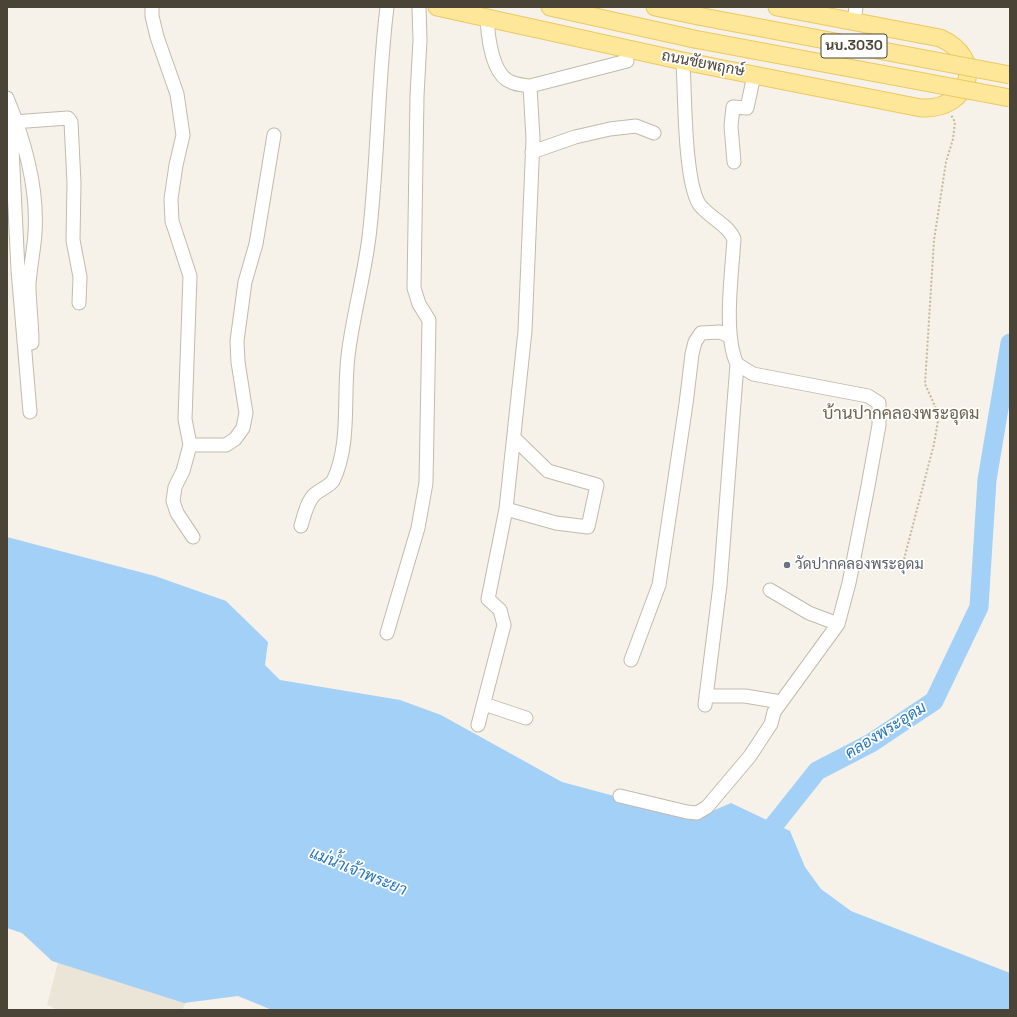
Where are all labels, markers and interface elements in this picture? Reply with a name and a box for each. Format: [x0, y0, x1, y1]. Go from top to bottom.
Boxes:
road number: นบ.3030 [821, 34, 887, 58]
street label: ถนนชัยพฤกษ์ [660, 47, 746, 81]
district label: บ้านปากคลองพระอุดม [822, 404, 980, 424]
place label: วัดปากคลองพระอุดม [795, 556, 924, 574]
marker: วัดปากคลองพระอุดม [782, 560, 792, 570]
water label: คลองพระอุดม [842, 698, 930, 764]
water label: แม่น้ำเจ้าพระยา [306, 844, 410, 900]

